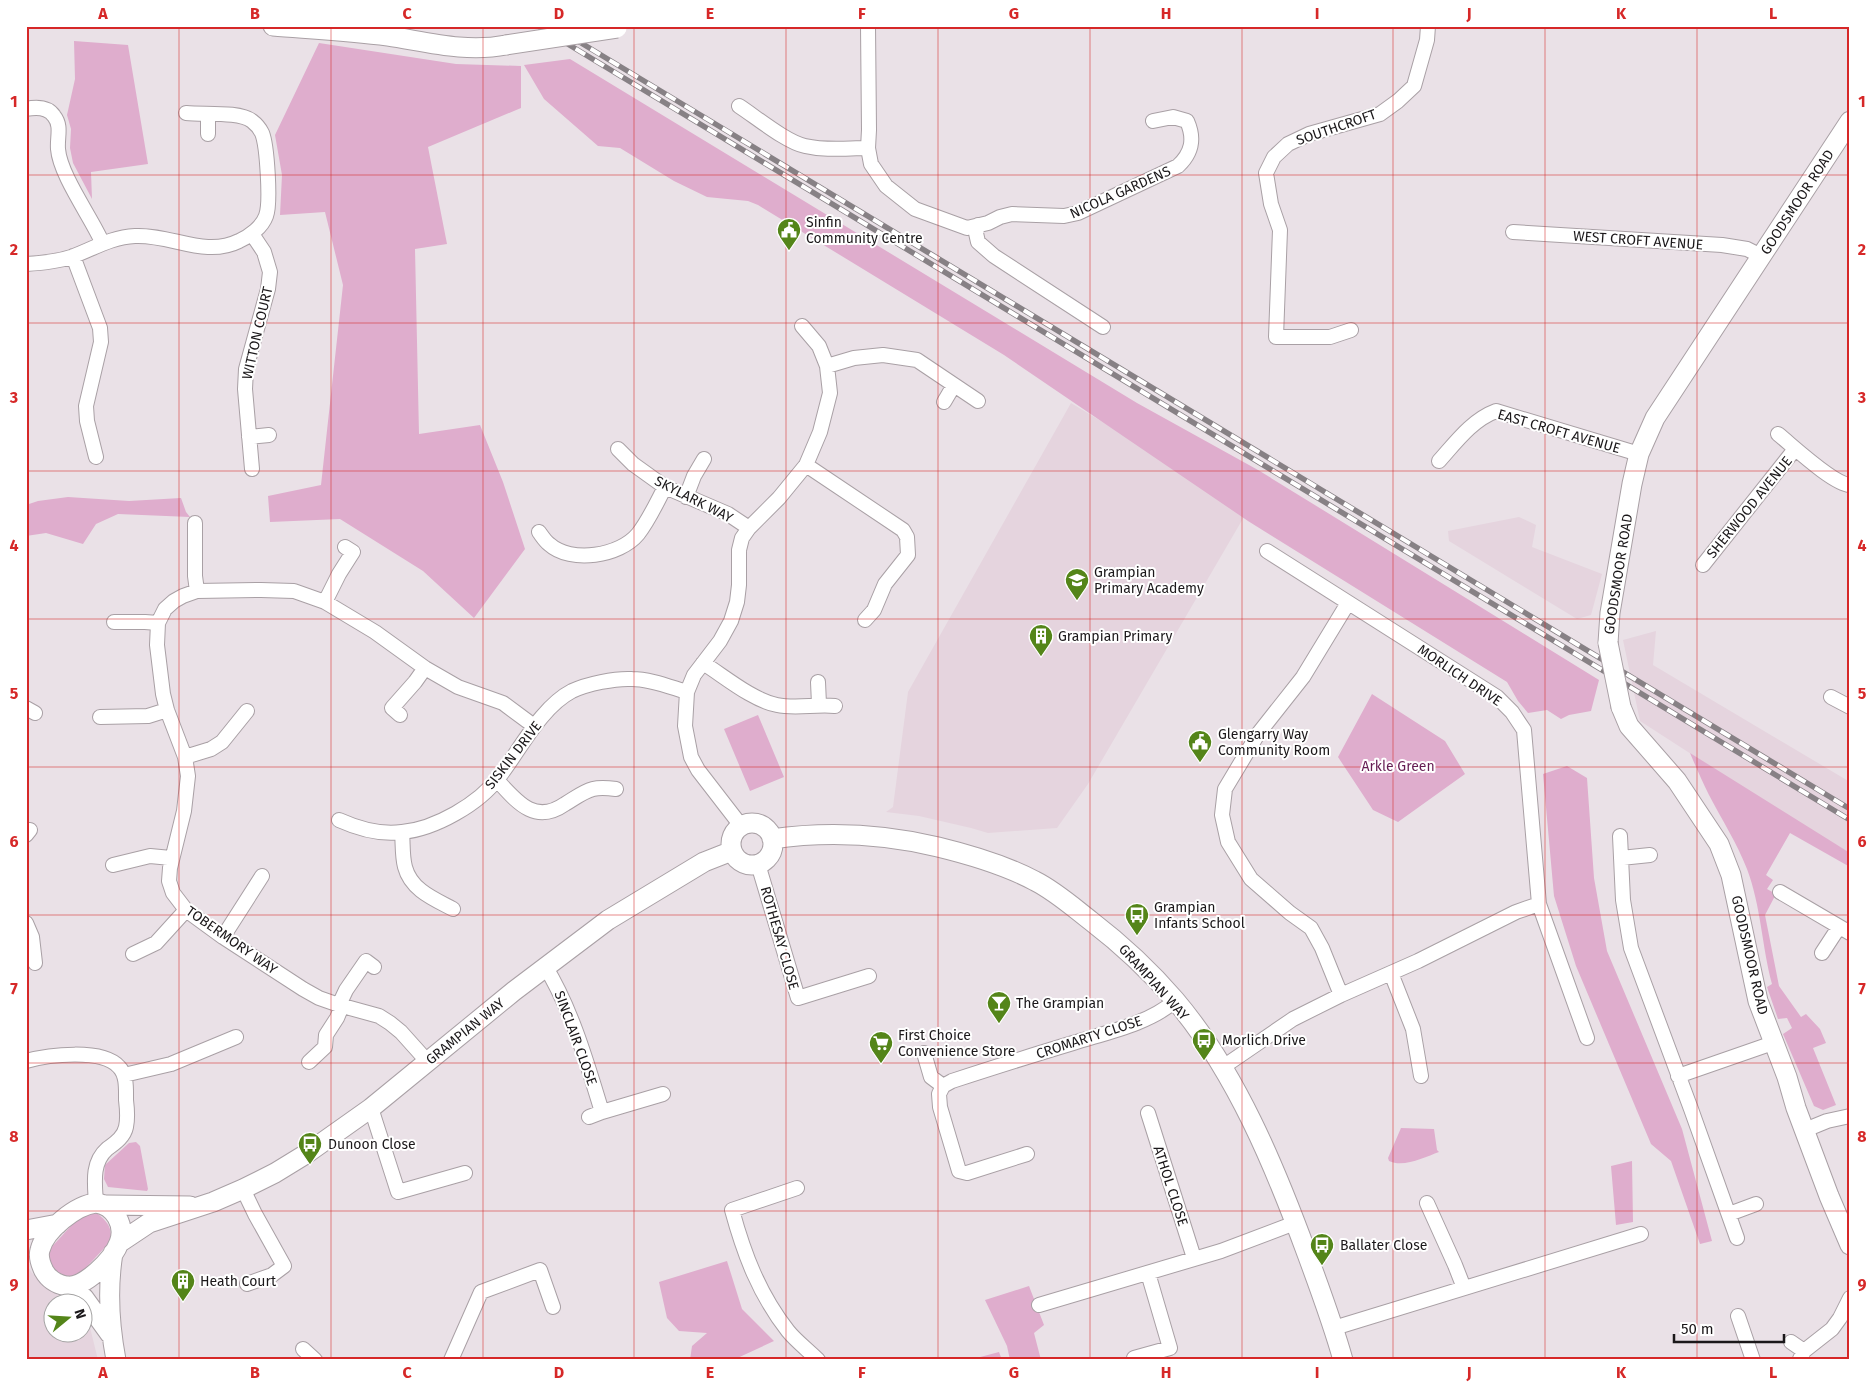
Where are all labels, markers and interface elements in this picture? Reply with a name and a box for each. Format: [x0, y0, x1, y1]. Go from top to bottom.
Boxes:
text: A [97, 4, 108, 23]
text: B [250, 4, 260, 23]
text: C [402, 4, 412, 23]
text: D [554, 4, 564, 23]
text: E [706, 4, 714, 23]
text: F [858, 4, 866, 23]
text: G [1009, 4, 1019, 23]
text: H [1161, 4, 1171, 23]
text: I [1315, 4, 1319, 23]
text: J [1465, 4, 1472, 23]
text: K [1616, 4, 1627, 23]
text: L [1769, 4, 1777, 23]
text: 1 [10, 92, 18, 111]
text: 1 [1858, 92, 1866, 111]
street label: SOUTHCROFT [1294, 106, 1379, 149]
street label: GOODSMOOR ROAD [1757, 146, 1838, 258]
street label: NICOLA GARDENS [1067, 162, 1174, 222]
place label: Sinfin Community Centre [806, 214, 923, 247]
public building icon: Sinfin Community Centre [776, 217, 802, 251]
street label: WEST CROFT AVENUE [1572, 227, 1704, 254]
text: 2 [10, 240, 18, 259]
text: 2 [1858, 240, 1866, 259]
street label: WITTON COURT [239, 284, 277, 381]
text: 3 [9, 388, 18, 407]
text: 3 [1857, 388, 1866, 407]
street label: EAST CROFT AVENUE [1496, 406, 1622, 457]
street label: SHERWOOD AVENUE [1703, 453, 1796, 562]
street label: SKYLARK WAY [652, 472, 736, 527]
street label: GOODSMOOR ROAD [1601, 513, 1636, 636]
text: 4 [9, 536, 19, 555]
text: 4 [1857, 536, 1867, 555]
place label: Grampian Primary Academy [1094, 564, 1204, 597]
school or university icon: Grampian Primary Academy [1064, 567, 1090, 601]
building icon: Grampian Primary [1028, 623, 1054, 657]
place label: Grampian Primary [1058, 628, 1172, 645]
street label: MORLICH DRIVE [1414, 641, 1505, 710]
text: 5 [10, 684, 19, 703]
text: 5 [1858, 684, 1867, 703]
street label: SISKIN DRIVE [481, 718, 545, 793]
place label: Glengarry Way Community Room [1218, 726, 1330, 759]
public building icon: Glengarry Way Community Room [1187, 729, 1213, 763]
park label: Arkle Green [1361, 758, 1435, 775]
text: 6 [9, 832, 19, 851]
text: 6 [1857, 832, 1867, 851]
street label: ROTHESAY CLOSE [757, 884, 802, 992]
street label: GOODSMOOR ROAD [1728, 894, 1772, 1016]
place label: Grampian Infants School [1154, 899, 1245, 932]
bus stop icon: Grampian Infants School [1124, 902, 1150, 936]
street label: TOBERMORY WAY [183, 903, 281, 978]
street label: GRAMPIAN WAY [1115, 941, 1192, 1024]
text: 7 [10, 979, 18, 998]
text: 7 [1858, 979, 1866, 998]
street label: SINCLAIR CLOSE [551, 989, 601, 1088]
bar icon: The Grampian [986, 990, 1012, 1024]
street label: GRAMPIAN WAY [423, 994, 508, 1068]
place label: The Grampian [1016, 995, 1104, 1012]
street label: CROMARTY CLOSE [1034, 1012, 1144, 1063]
place label: First Choice Convenience Store [898, 1027, 1015, 1060]
bus stop icon: Morlich Drive [1191, 1027, 1217, 1061]
supermarket icon: First Choice Convenience Store [868, 1030, 894, 1064]
place label: Morlich Drive [1222, 1032, 1306, 1049]
text: 8 [9, 1127, 19, 1146]
text: 8 [1857, 1127, 1867, 1146]
bus stop icon: Dunoon Close [297, 1131, 323, 1165]
place label: Dunoon Close [328, 1136, 416, 1153]
street label: ATHOL CLOSE [1150, 1144, 1192, 1228]
bus stop icon: Ballater Close [1309, 1232, 1335, 1266]
place label: Ballater Close [1340, 1237, 1427, 1254]
building icon: Heath Court [170, 1268, 196, 1302]
place label: Heath Court [200, 1273, 277, 1290]
text: 9 [10, 1275, 19, 1294]
text: 9 [1858, 1275, 1867, 1294]
north arrow [42, 1294, 92, 1344]
text: N [70, 1307, 89, 1321]
scale bar [1674, 1311, 1784, 1343]
text: 50 m [1681, 1320, 1714, 1338]
text: A [97, 1363, 108, 1382]
text: B [250, 1363, 260, 1382]
text: C [402, 1363, 412, 1382]
text: D [554, 1363, 564, 1382]
text: E [706, 1363, 714, 1382]
text: F [858, 1363, 866, 1382]
text: G [1009, 1363, 1019, 1382]
text: H [1161, 1363, 1171, 1382]
text: I [1315, 1363, 1319, 1382]
text: J [1465, 1363, 1472, 1382]
text: K [1616, 1363, 1627, 1382]
text: L [1769, 1363, 1777, 1382]

